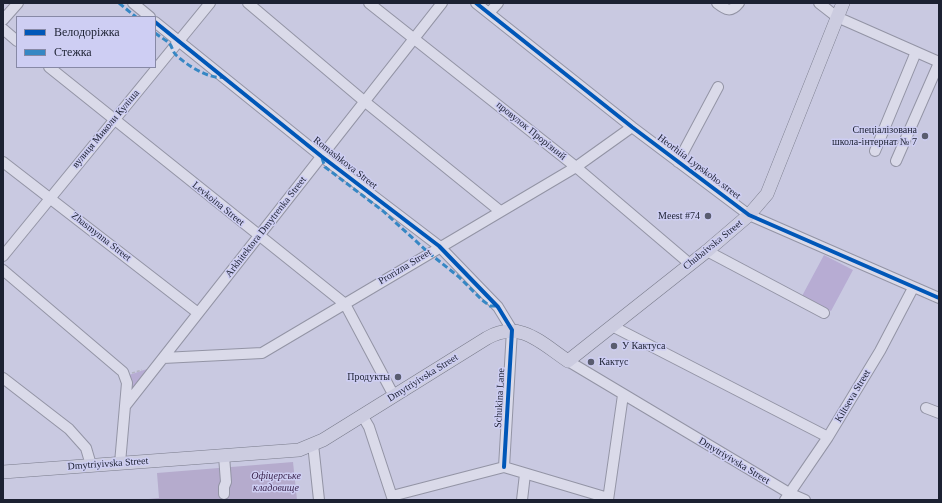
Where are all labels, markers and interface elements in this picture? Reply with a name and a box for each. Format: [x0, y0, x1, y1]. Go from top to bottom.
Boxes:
legend [16, 16, 156, 68]
text: Велодоріжка [54, 25, 120, 39]
text: Стежка [54, 45, 92, 59]
street label: вулиця Миколи Куліша [70, 87, 142, 171]
street label: провулок Прорізний [494, 99, 568, 163]
place label: Спеціалізована школа-інтернат № 7 [832, 124, 917, 148]
marker: Спеціалізована школа-інтернат № 7 [920, 131, 930, 141]
street label: Heorhiia Lypskoho street [655, 132, 743, 202]
street label: Romashkova Street [311, 134, 379, 192]
street label: Arkhitektora Dmytrenka Street [223, 174, 309, 280]
street label: Levkoina Street [190, 179, 246, 229]
street label: Zhasmynna Street [69, 210, 133, 264]
place label: Meest #74 [658, 210, 700, 222]
marker: Meest #74 [703, 211, 713, 221]
street label: Chubaivska Street [681, 217, 745, 273]
street label: Prorizna Street [376, 246, 434, 288]
place label: У Кактуса [622, 340, 666, 352]
marker: У Кактуса [609, 341, 619, 351]
street label: Dmytriyivska Street [386, 351, 460, 405]
place label: Кактус [599, 356, 628, 368]
marker: Кактус [586, 357, 596, 367]
street label: Schukina Lane [492, 368, 508, 428]
street label: Kiltseva Street [833, 368, 873, 424]
place label: Продукты [347, 371, 390, 383]
marker: Продукты [393, 372, 403, 382]
street label: Dmytriyivska Street [696, 435, 772, 487]
street label: Dmytriyivska Street [67, 455, 149, 473]
park label: Офіцерське кладовище [251, 470, 301, 494]

